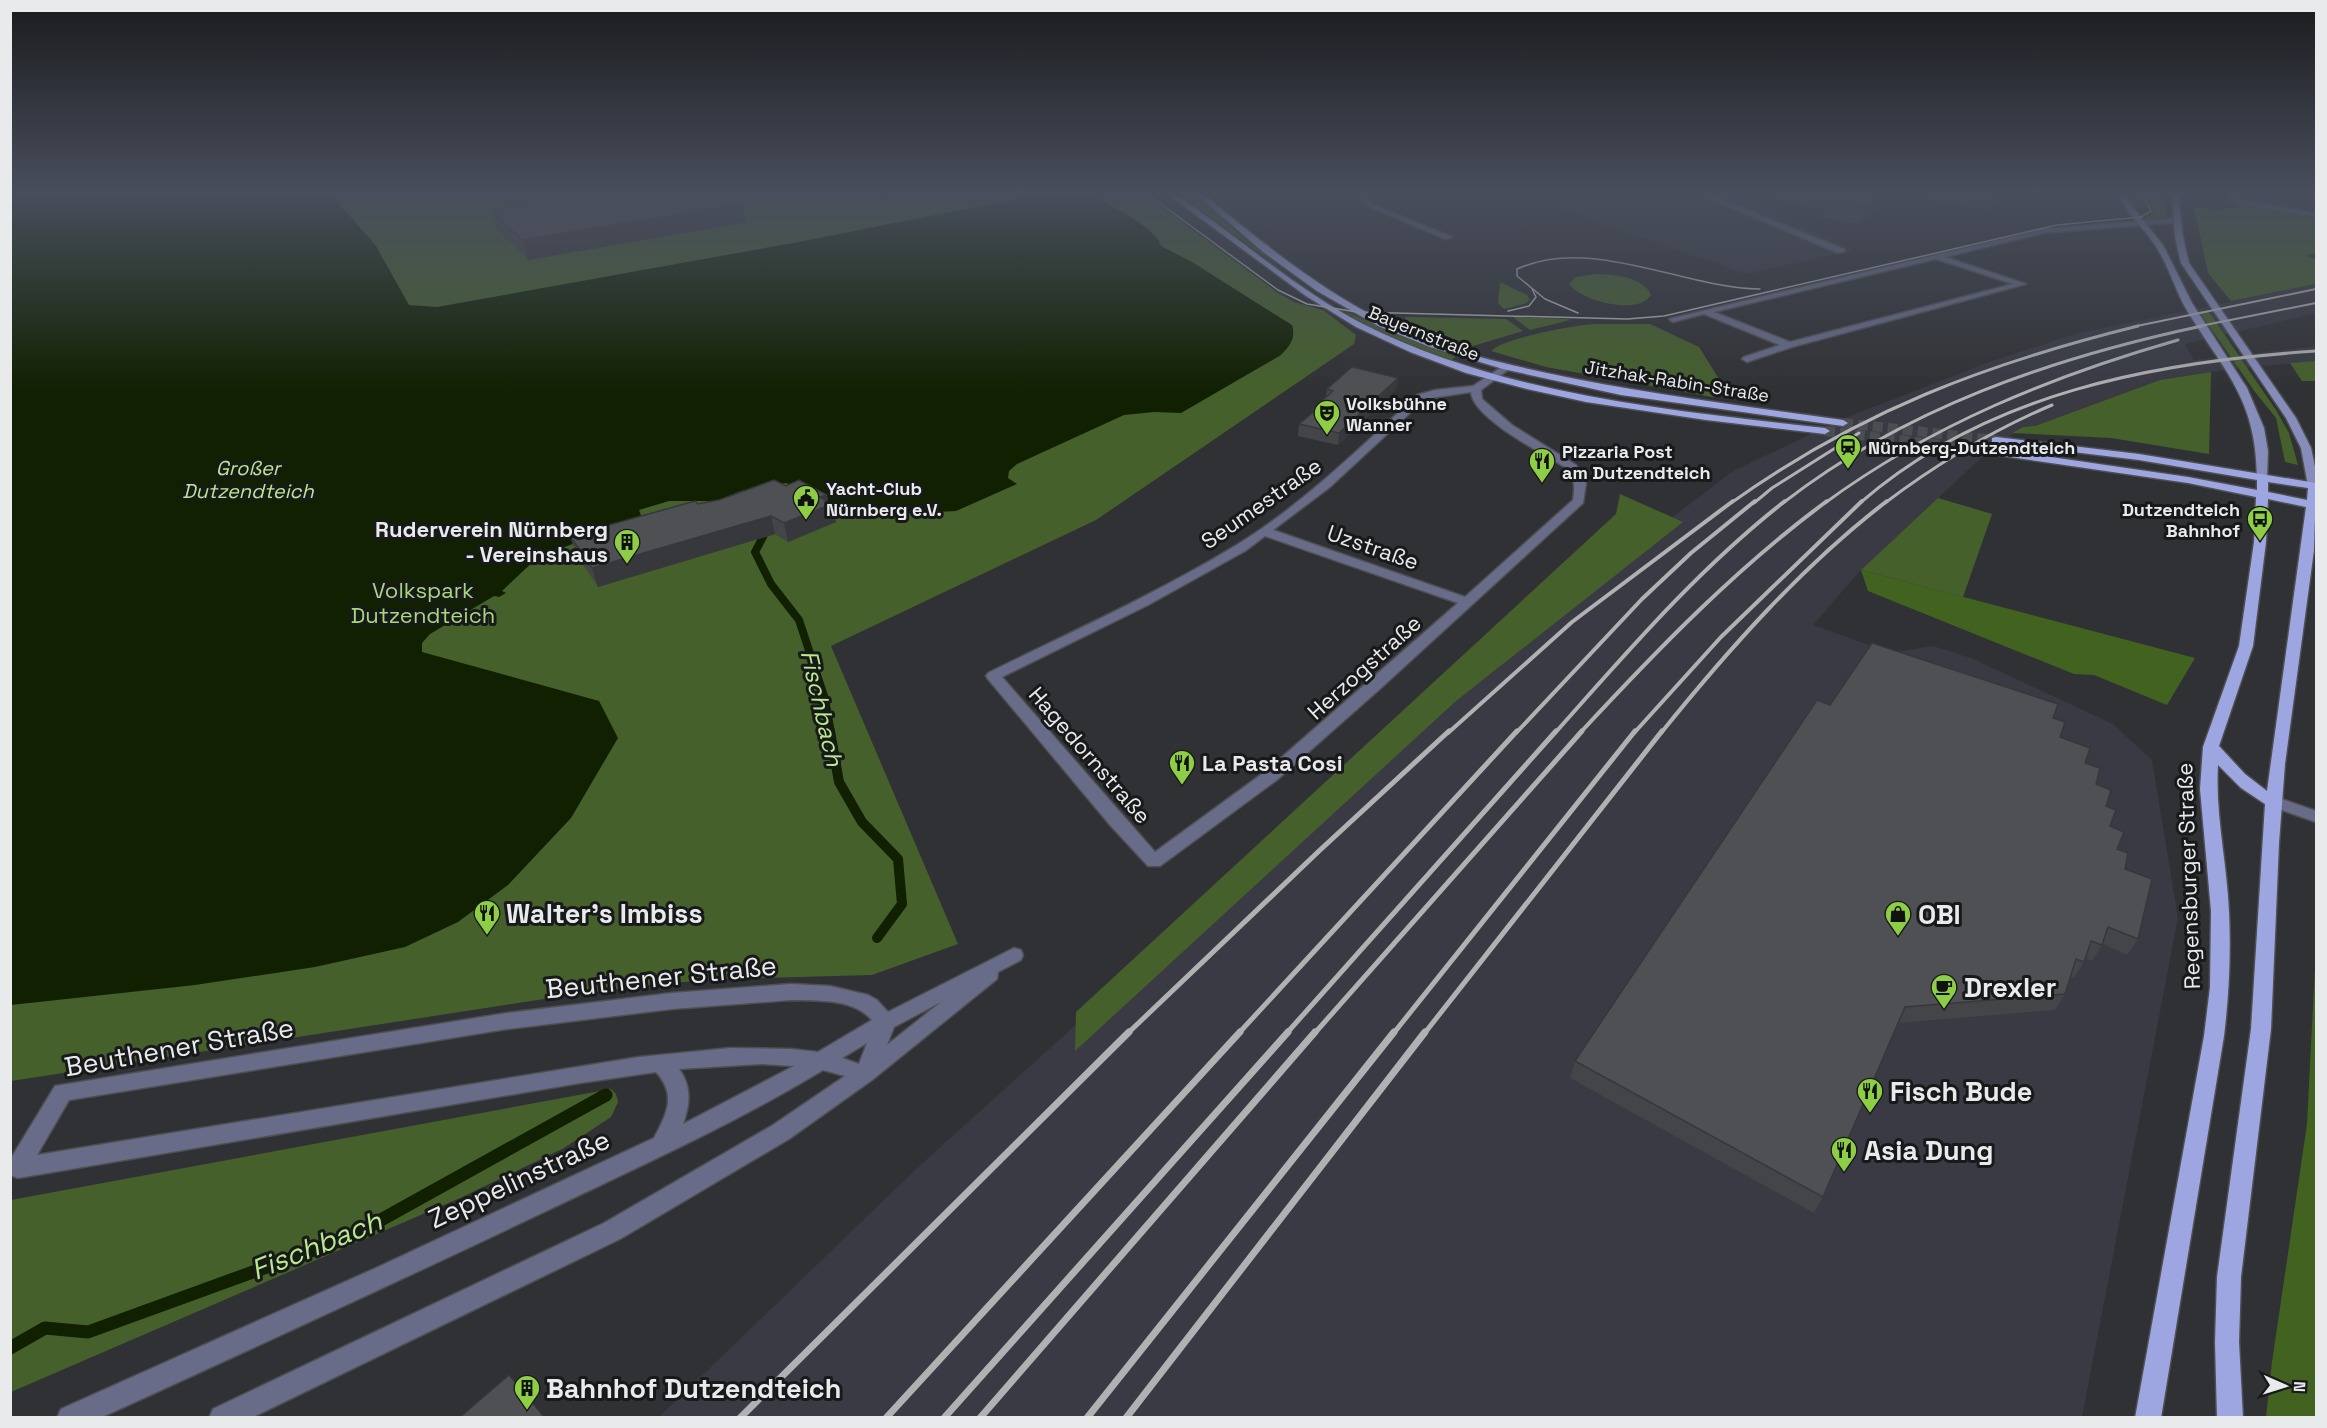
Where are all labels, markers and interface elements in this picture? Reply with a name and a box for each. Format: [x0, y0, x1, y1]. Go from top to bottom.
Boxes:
street label: Bayernstraße [1365, 300, 1483, 366]
street label: Jitzhak-Rabin-Straße [1583, 355, 1771, 407]
place label: Volksbühne Wanner [1346, 392, 1447, 436]
theatre icon: Volksbühne Wanner [1312, 398, 1342, 436]
station icon: Nürnberg-Dutzendteich [1833, 432, 1863, 470]
place label: Nürnberg-Dutzendteich [1868, 436, 2075, 459]
place label: Pizzaria Post am Dutzendteich [1562, 440, 1710, 484]
restaurant icon: Pizzaria Post am Dutzendteich [1527, 446, 1557, 484]
street label: Seumestraße [1195, 451, 1327, 555]
water label: Großer Dutzendteich [182, 455, 314, 504]
place label: Yacht-Club Nürnberg e.V. [826, 477, 942, 521]
public building icon: Yacht-Club Nürnberg e.V. [791, 483, 821, 521]
place label: Dutzendteich Bahnhof [2122, 498, 2240, 542]
bus stop icon: Dutzendteich Bahnhof [2245, 504, 2275, 542]
place label: Ruderverein Nürnberg - Vereinshaus [375, 515, 608, 568]
street label: Uzstraße [1324, 518, 1422, 576]
building icon: Ruderverein Nürnberg - Vereinshaus [612, 527, 642, 565]
park label: Volkspark Dutzendteich [351, 576, 495, 629]
street label: Herzogstraße [1301, 609, 1427, 725]
water label: Fischbach [794, 647, 851, 770]
street label: Hagedornstraße [1023, 681, 1157, 829]
restaurant icon: La Pasta Cosi [1167, 748, 1197, 786]
place label: La Pasta Cosi [1202, 749, 1343, 777]
street label: Regensburger Straße [2170, 762, 2206, 990]
place label: Walter's Imbiss [506, 896, 703, 931]
place label: OBI [1918, 897, 1961, 932]
restaurant icon: Walter's Imbiss [472, 898, 502, 936]
shop icon: OBI [1883, 899, 1913, 937]
street label: Beuthener Straße [544, 947, 778, 1007]
place label: Drexler [1964, 970, 2056, 1005]
cafe icon: Drexler [1929, 972, 1959, 1010]
street label: Beuthener Straße [62, 1010, 296, 1084]
place label: Fisch Bude [1890, 1074, 2032, 1109]
restaurant icon: Fisch Bude [1855, 1076, 1885, 1114]
street label: Zeppelinstraße [423, 1122, 615, 1236]
place label: Asia Dung [1864, 1133, 1993, 1168]
restaurant icon: Asia Dung [1829, 1135, 1859, 1173]
water label: Fischbach [245, 1202, 388, 1288]
north arrow [2255, 1356, 2315, 1416]
place label: Bahnhof Dutzendteich [546, 1371, 841, 1406]
building icon: Bahnhof Dutzendteich [512, 1373, 542, 1411]
text: N [2289, 1381, 2310, 1393]

